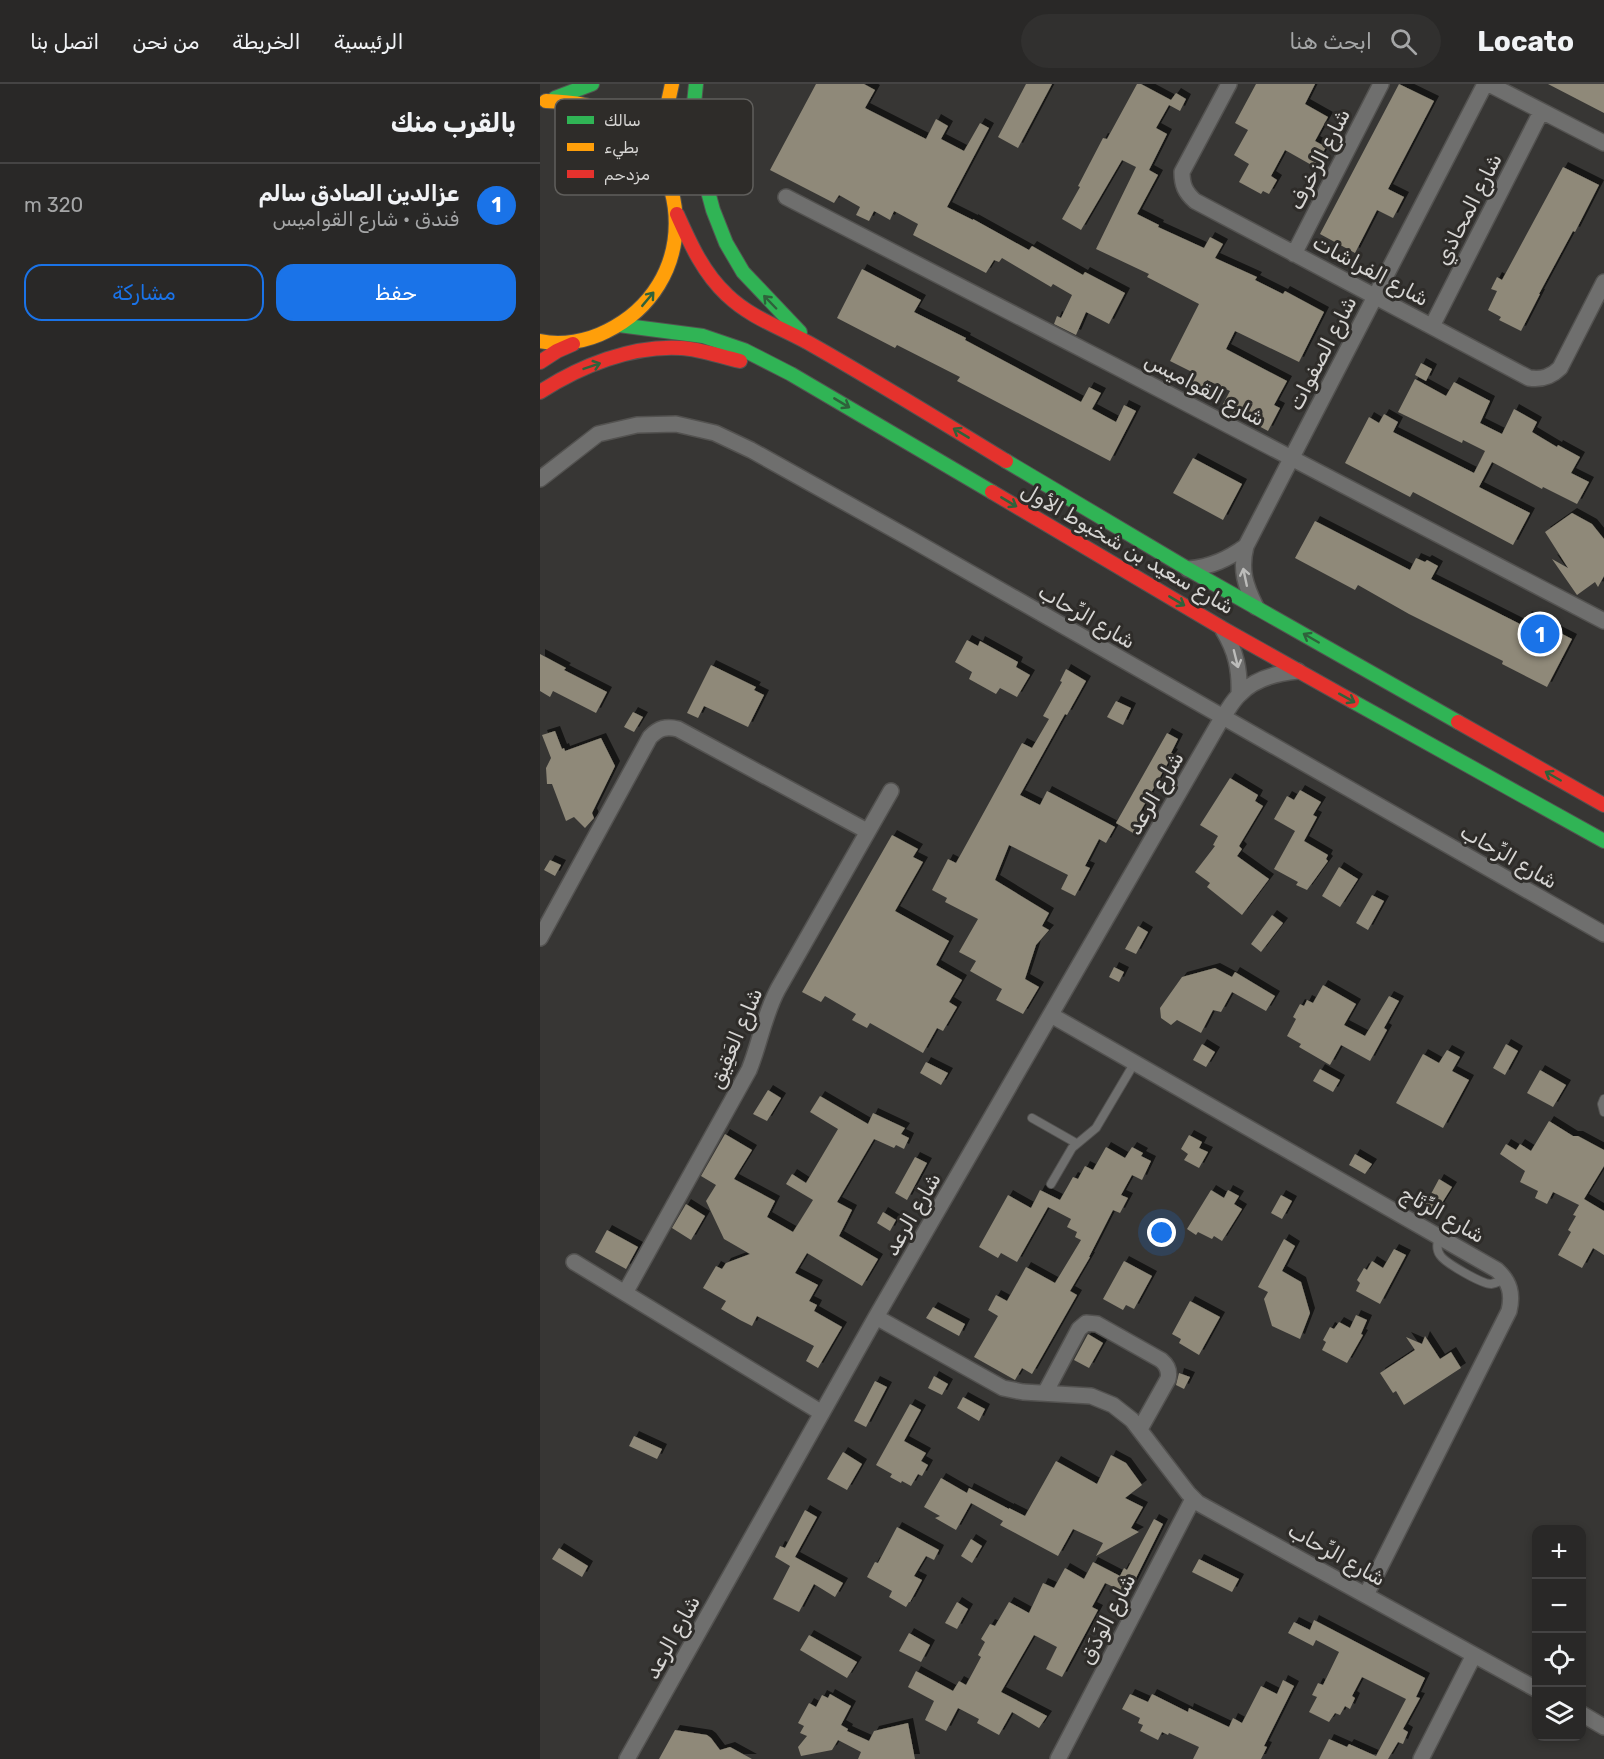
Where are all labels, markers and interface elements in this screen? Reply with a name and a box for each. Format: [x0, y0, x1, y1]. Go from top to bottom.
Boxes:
search box [1021, 14, 1441, 68]
icon: search [1387, 25, 1420, 58]
text: Locato [1477, 25, 1574, 58]
text: ابحث هنا [1289, 28, 1372, 55]
text: اتصل بنا [30, 29, 99, 54]
text: من نحن [132, 29, 199, 54]
text: الخريطة [232, 29, 301, 54]
text: الرئيسية [334, 29, 404, 54]
legend [555, 99, 753, 195]
street label: شارع الزخرف [1283, 104, 1357, 215]
text: بالقرب منك [391, 108, 516, 139]
text: سالك [604, 111, 641, 130]
text: بطيء [604, 138, 639, 160]
street label: شارع المحاذي [1429, 149, 1509, 270]
text: مزدحم [604, 165, 650, 185]
text: عزالدين الصادق سالم [259, 180, 459, 207]
text: 320 m [24, 193, 83, 217]
text: 1 [492, 193, 501, 217]
text: فندق · شارع القواميس [273, 207, 459, 231]
street label: شارع الفراشات [1308, 229, 1433, 313]
button: مشاركة [24, 264, 264, 321]
button: حفظ [276, 264, 516, 321]
one-way arrow [641, 292, 655, 307]
street label: شارع الصفوات [1282, 292, 1363, 415]
one-way arrow [763, 295, 777, 310]
street label: شارع القواميس [1140, 347, 1269, 433]
one-way arrow [582, 360, 601, 371]
one-way arrow [833, 398, 850, 410]
one-way arrow [953, 427, 970, 439]
street label: شارع سعيد بن شخبوط الأول [1016, 477, 1239, 621]
one-way arrow [1001, 497, 1018, 509]
one-way arrow [1239, 568, 1251, 587]
street label: شارع الرِّحاب [1033, 578, 1140, 656]
one-way arrow [1169, 596, 1186, 608]
pin: 1 [1520, 612, 1560, 656]
one-way arrow [1302, 632, 1320, 643]
one-way arrow [1231, 649, 1242, 668]
one-way arrow [1338, 692, 1355, 704]
street label: شارع الرعد [1121, 747, 1190, 840]
one-way arrow [1545, 770, 1562, 782]
street label: شارع الرِّحاب [1455, 818, 1562, 896]
street label: شارع العَقِيق [703, 984, 769, 1093]
street label: شارع الرعد [878, 1168, 947, 1261]
street label: شارع الرِّتَاج [1395, 1180, 1490, 1250]
your location [1147, 1218, 1176, 1247]
street label: شارع الرِّحاب [1283, 1517, 1390, 1593]
map controls [1532, 1525, 1586, 1741]
button: + [1532, 1525, 1586, 1579]
street label: شارع الوَدَق [1073, 1569, 1142, 1669]
button: − [1532, 1579, 1586, 1633]
street label: شارع الرعد [639, 1591, 707, 1684]
button: locate [1532, 1633, 1586, 1687]
button: layers [1532, 1687, 1586, 1741]

